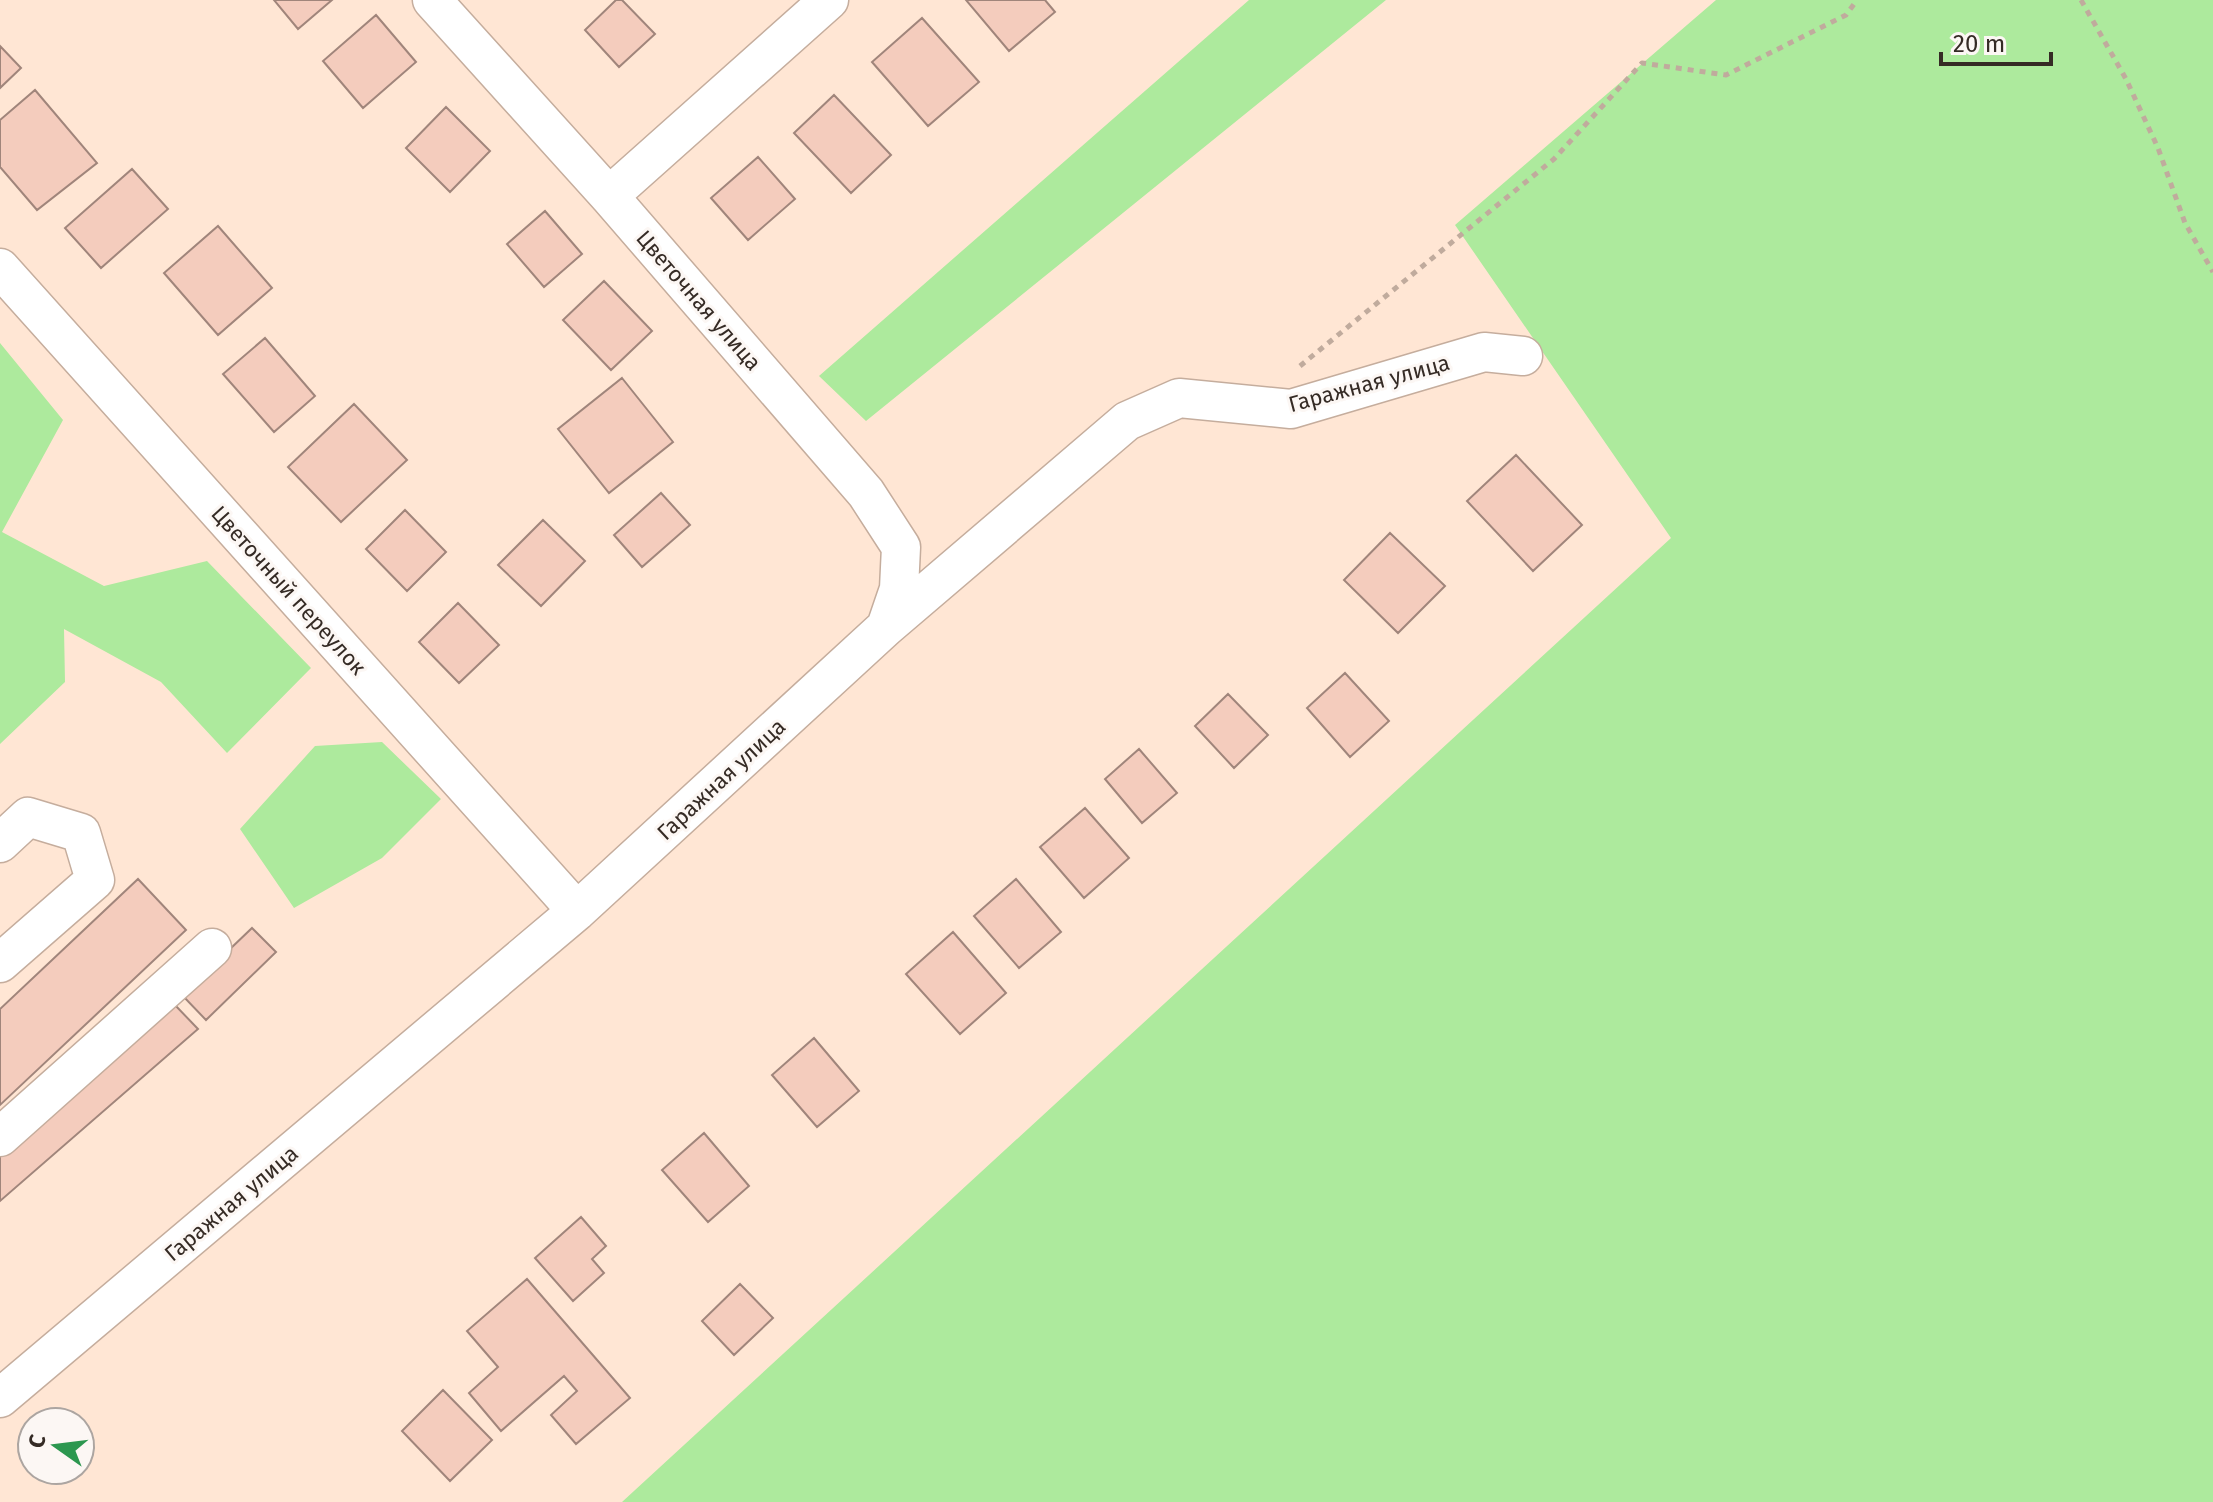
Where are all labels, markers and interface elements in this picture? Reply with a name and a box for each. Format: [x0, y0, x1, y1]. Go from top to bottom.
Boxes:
scale bar [1941, 16, 2051, 66]
text: 20 m [1953, 30, 2005, 58]
street label: Цветочная улица [630, 225, 767, 376]
street label: Гаражная улица [1286, 349, 1453, 418]
street label: Цветочный переулок [206, 500, 372, 681]
street label: Гаражная улица [651, 713, 791, 846]
street label: Гаражная улица [159, 1140, 304, 1267]
north arrow [16, 1406, 96, 1486]
text: С [22, 1432, 52, 1451]

